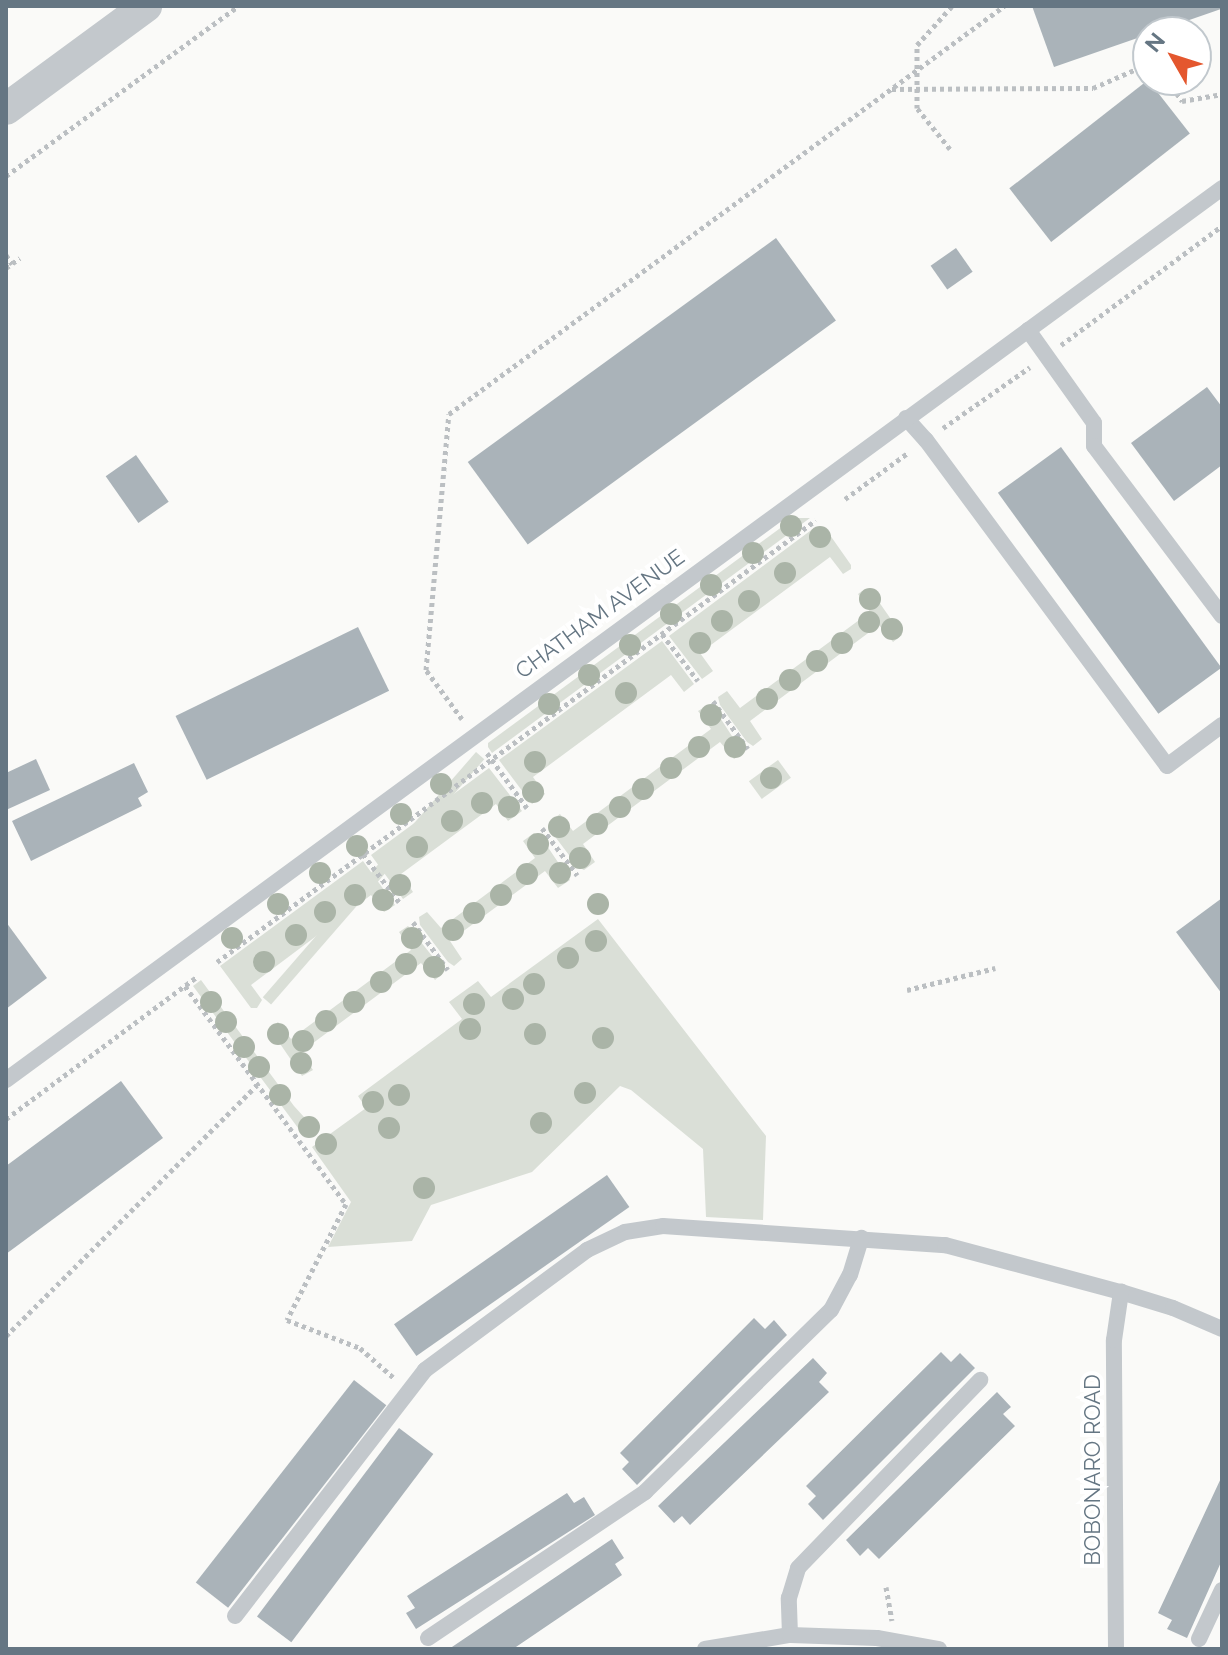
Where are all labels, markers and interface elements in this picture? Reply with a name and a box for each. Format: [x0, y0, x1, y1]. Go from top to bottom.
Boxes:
north arrow [1132, 16, 1212, 96]
text: N [1140, 27, 1170, 57]
street label: CHATHAM AVENUE [510, 544, 690, 684]
street label: BOBONARO ROAD [1080, 1374, 1106, 1566]

